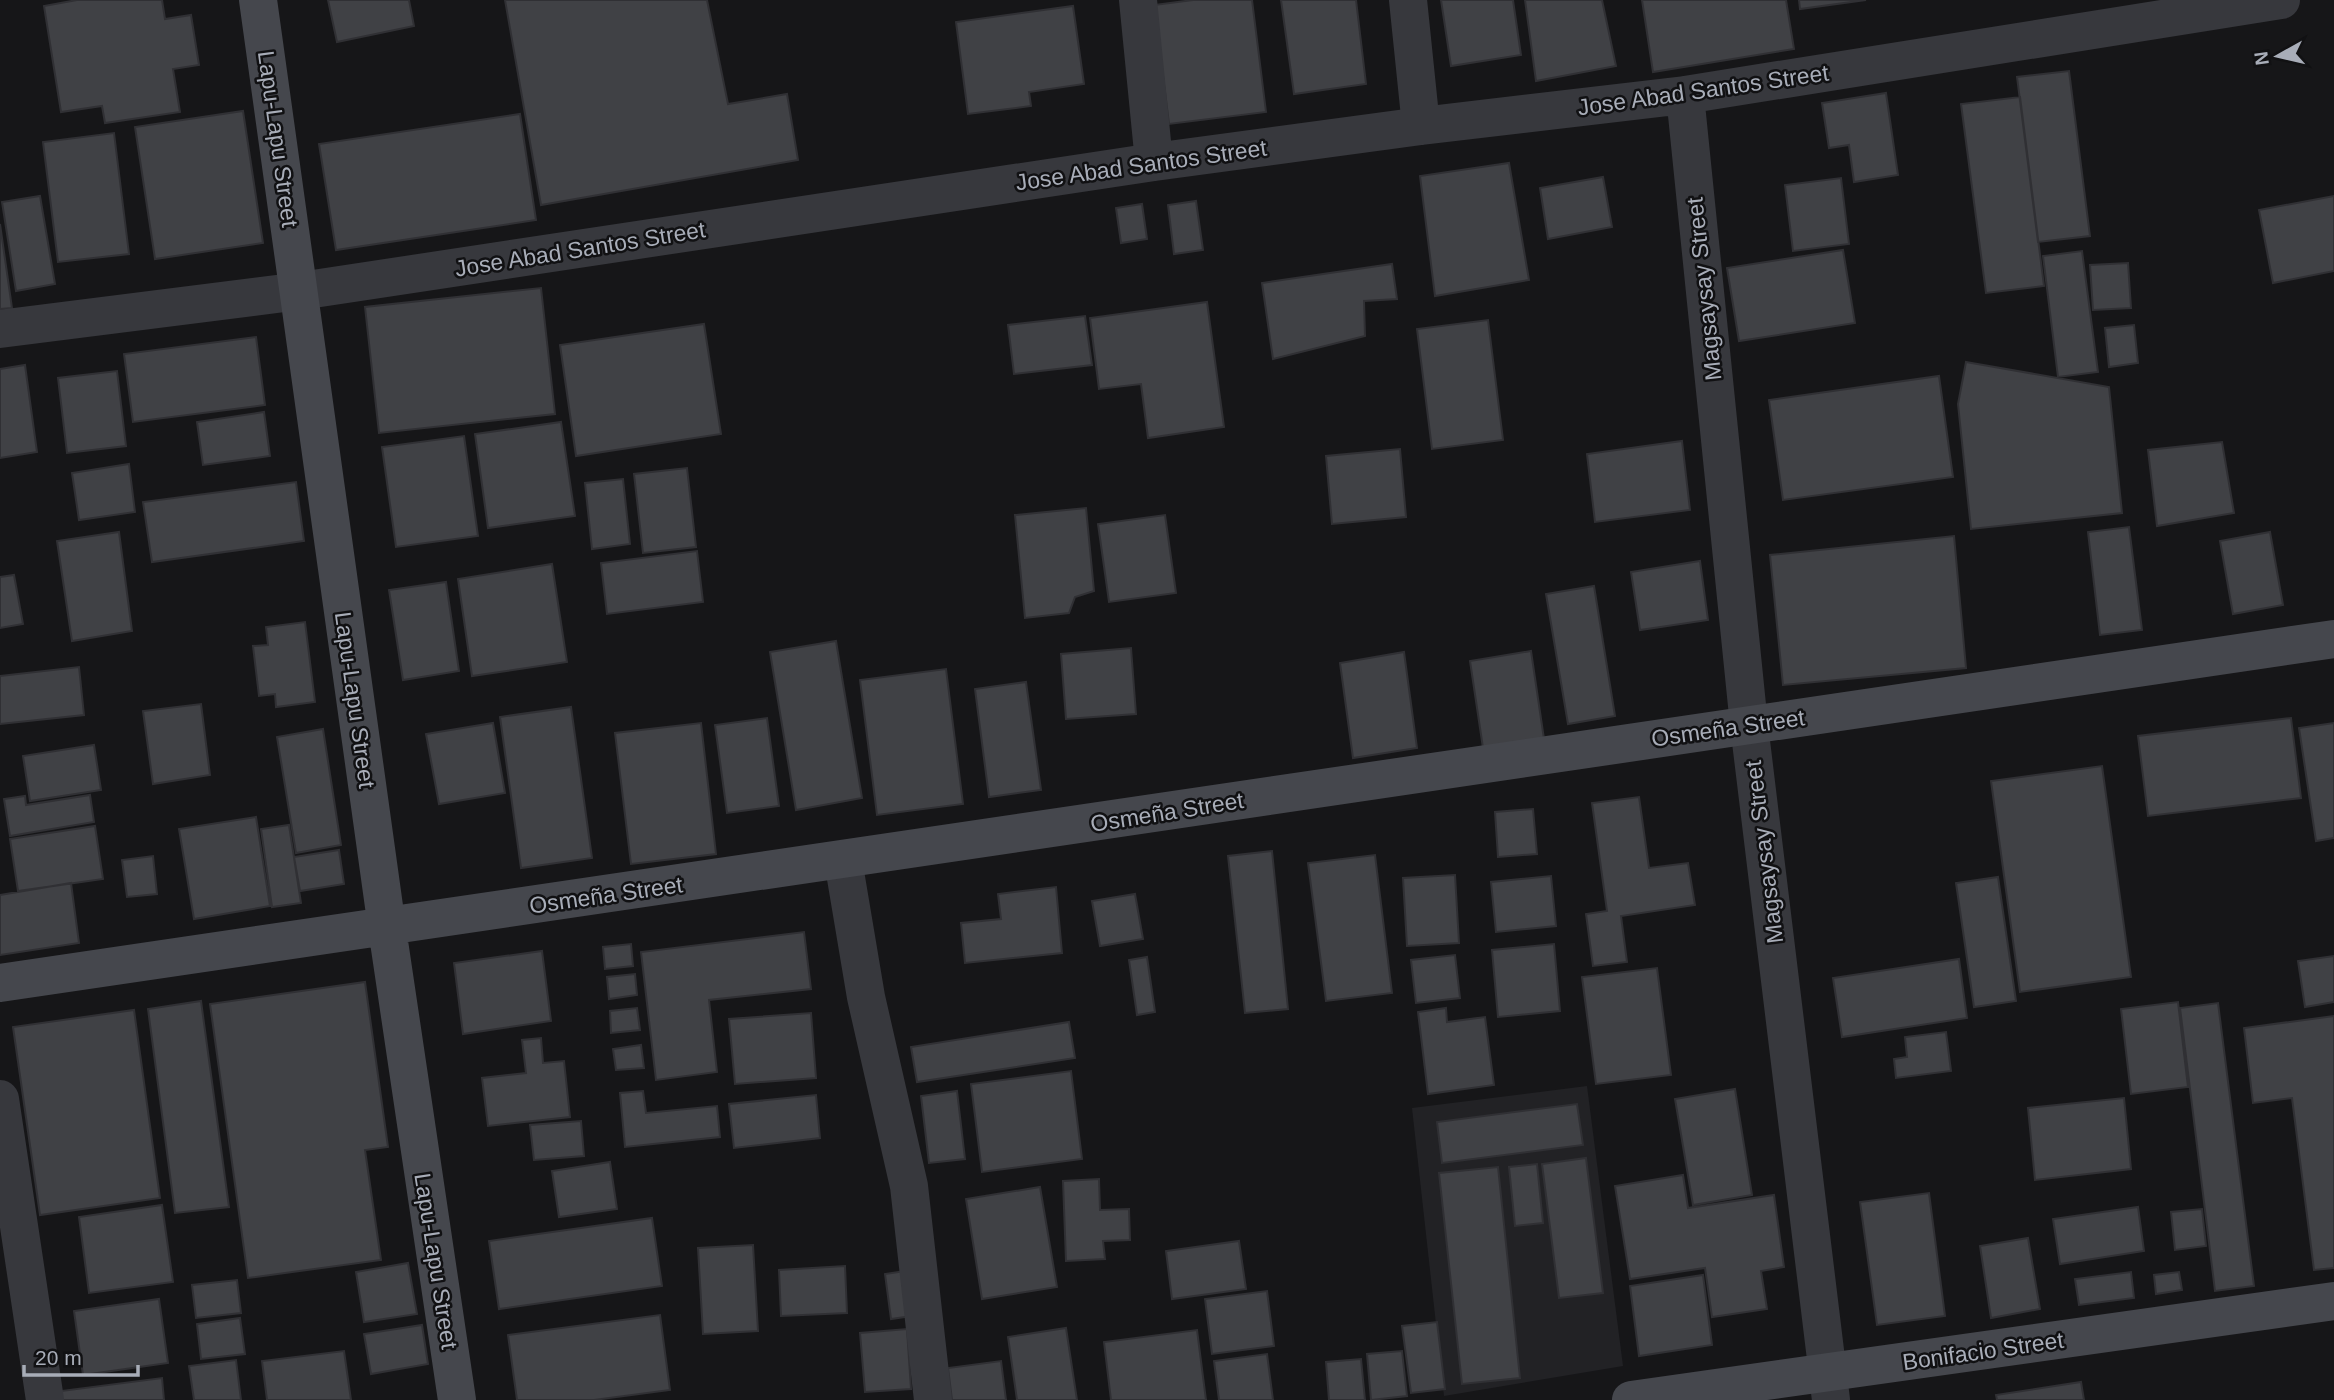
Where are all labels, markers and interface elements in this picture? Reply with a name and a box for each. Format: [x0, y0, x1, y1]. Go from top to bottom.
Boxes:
north arrow [2243, 21, 2313, 91]
street label: Lapu-Lapu Street [253, 49, 303, 229]
text: N [2250, 50, 2273, 67]
street label: Jose Abad Santos Street [1576, 59, 1831, 120]
street label: Jose Abad Santos Street [1014, 134, 1269, 195]
street label: Magsaysay Street [1681, 196, 1727, 382]
street label: Jose Abad Santos Street [453, 216, 708, 282]
street label: Lapu-Lapu Street [330, 610, 380, 790]
street label: Osmeña Street [1650, 704, 1807, 752]
street label: Magsaysay Street [1740, 758, 1788, 945]
street label: Osmeña Street [1089, 787, 1246, 837]
street label: Osmeña Street [528, 871, 685, 919]
street label: Lapu-Lapu Street [409, 1171, 463, 1351]
street label: Bonifacio Street [1901, 1327, 2066, 1375]
scale bar [24, 1334, 138, 1378]
text: 20 m [35, 1346, 82, 1369]

